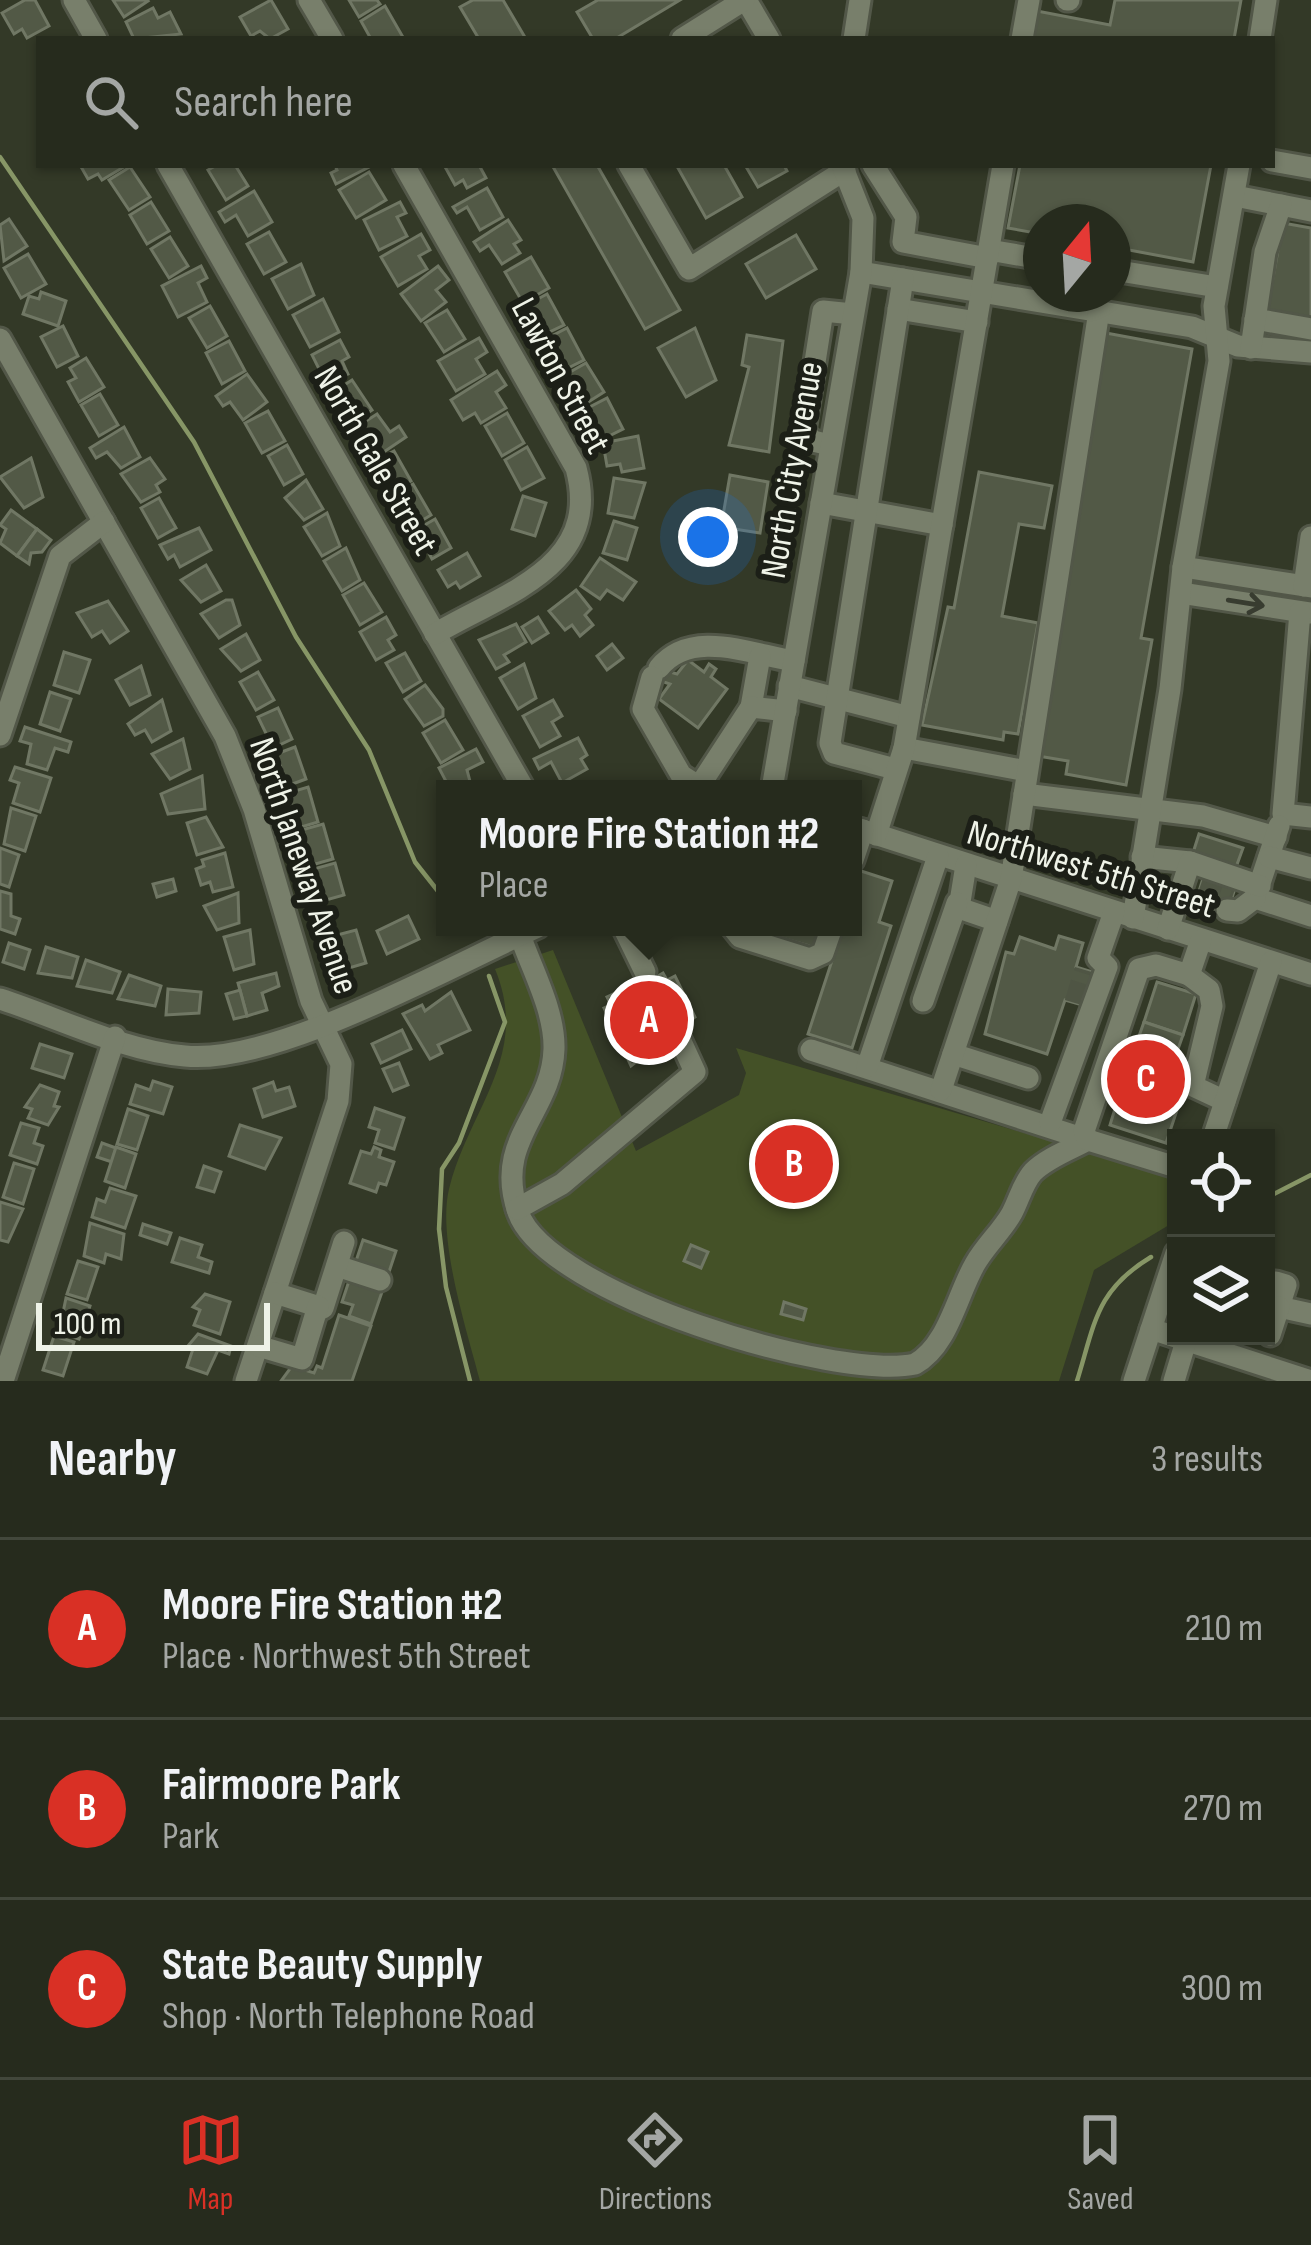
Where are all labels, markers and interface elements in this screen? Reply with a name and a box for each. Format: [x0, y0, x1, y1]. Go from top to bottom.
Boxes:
search box [36, 36, 1275, 168]
icon: search [78, 69, 144, 135]
text: Search here [174, 75, 353, 130]
north arrow [1023, 204, 1131, 312]
street label: Lawton Street [501, 291, 619, 461]
street label: North City Avenue [753, 358, 833, 582]
street label: North Gale Street [304, 359, 446, 563]
your location [678, 507, 738, 567]
one-way arrow [1226, 592, 1265, 615]
street label: North Janeway Avenue [239, 732, 367, 1000]
popup [436, 780, 862, 936]
text: Moore Fire Station #2 [479, 807, 819, 862]
street label: Northwest 5th Street [962, 812, 1220, 928]
text: Place [479, 862, 549, 909]
pin: A [610, 975, 688, 1065]
pin: C [1107, 1034, 1185, 1124]
pin: B [755, 1119, 833, 1209]
map controls [1167, 1129, 1275, 1345]
button: locate [1167, 1129, 1275, 1237]
button: layers [1167, 1237, 1275, 1345]
scale bar [36, 1297, 270, 1350]
text: 100 m [54, 1304, 121, 1344]
text: Nearby [48, 1429, 177, 1490]
text: 3 results [1151, 1436, 1263, 1483]
text: Moore Fire Station #2 [162, 1578, 503, 1633]
text: A [78, 1605, 96, 1652]
text: 210 m [1185, 1605, 1263, 1652]
text: Place · Northwest 5th Street [162, 1633, 531, 1680]
text: Fairmoore Park [162, 1758, 401, 1813]
text: B [78, 1785, 96, 1832]
text: 270 m [1183, 1785, 1263, 1832]
text: Park [162, 1813, 219, 1860]
text: State Beauty Supply [162, 1938, 483, 1993]
text: C [77, 1965, 97, 2012]
text: 300 m [1181, 1965, 1263, 2012]
text: Shop · North Telephone Road [162, 1993, 535, 2040]
tab: Map [178, 2107, 244, 2219]
tab: Directions [599, 2107, 712, 2219]
tab: Saved [1067, 2107, 1133, 2219]

